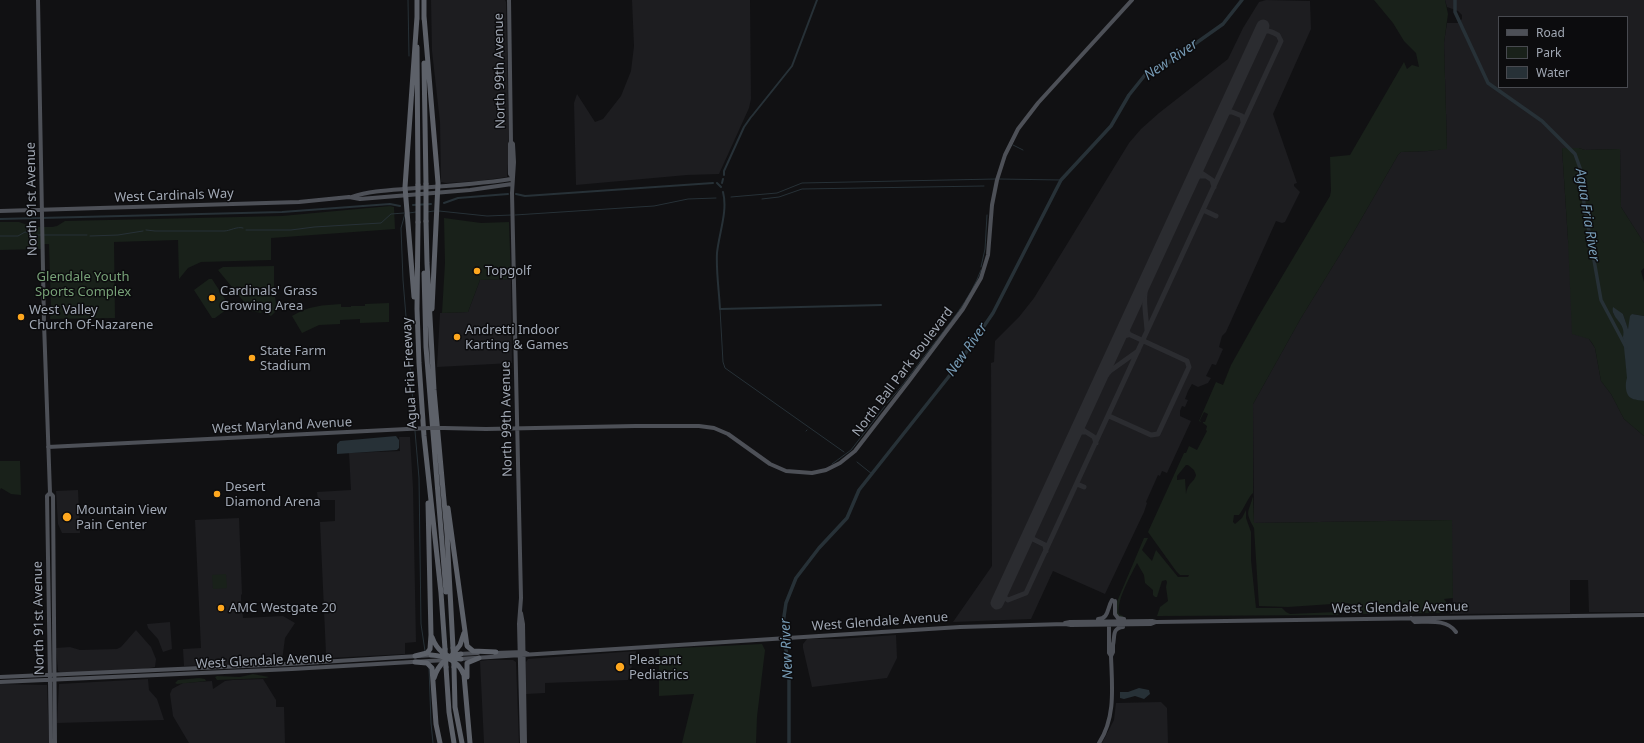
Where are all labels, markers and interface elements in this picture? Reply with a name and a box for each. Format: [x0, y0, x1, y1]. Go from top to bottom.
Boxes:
street label: North 99th Avenue [491, 13, 509, 129]
legend [1498, 16, 1628, 88]
text: Road [1536, 24, 1565, 41]
water label: New River [1141, 36, 1201, 84]
text: Park [1536, 44, 1561, 61]
text: Water [1536, 64, 1570, 81]
street label: North 91st Avenue [23, 142, 41, 256]
water label: Agua Fria River [1571, 167, 1603, 263]
street label: West Cardinals Way [114, 186, 234, 206]
place label: Topgolf [485, 263, 531, 279]
marker: Topgolf [472, 266, 482, 276]
park label: Glendale Youth Sports Complex [35, 269, 131, 300]
place label: Cardinals' Grass Growing Area [220, 283, 317, 314]
marker: Cardinals' Grass Growing Area [207, 293, 217, 303]
place label: West Valley Church Of-Nazarene [29, 302, 153, 333]
street label: North Ball Park Boulevard [849, 304, 957, 440]
marker: West Valley Church Of-Nazarene [16, 312, 26, 322]
street label: Agua Fria Freeway [399, 317, 421, 429]
water label: New River [943, 320, 991, 380]
place label: Andretti Indoor Karting & Games [465, 322, 569, 353]
marker: Andretti Indoor Karting & Games [452, 332, 462, 342]
place label: State Farm Stadium [260, 343, 326, 374]
marker: State Farm Stadium [247, 353, 257, 363]
street label: North 99th Avenue [498, 361, 516, 477]
street label: West Maryland Avenue [212, 415, 352, 437]
place label: Desert Diamond Arena [225, 479, 321, 510]
marker: Desert Diamond Arena [212, 489, 222, 499]
place label: Mountain View Pain Center [76, 502, 167, 533]
marker: Mountain View Pain Center [61, 511, 73, 523]
street label: North 91st Avenue [30, 561, 48, 675]
street label: West Glendale Avenue [1332, 599, 1468, 617]
place label: AMC Westgate 20 [229, 600, 336, 616]
marker: AMC Westgate 20 [216, 603, 226, 613]
street label: West Glendale Avenue [811, 609, 949, 635]
water label: New River [777, 618, 797, 680]
street label: West Glendale Avenue [195, 650, 333, 672]
place label: Pleasant Pediatrics [629, 652, 689, 683]
marker: Pleasant Pediatrics [614, 661, 626, 673]

